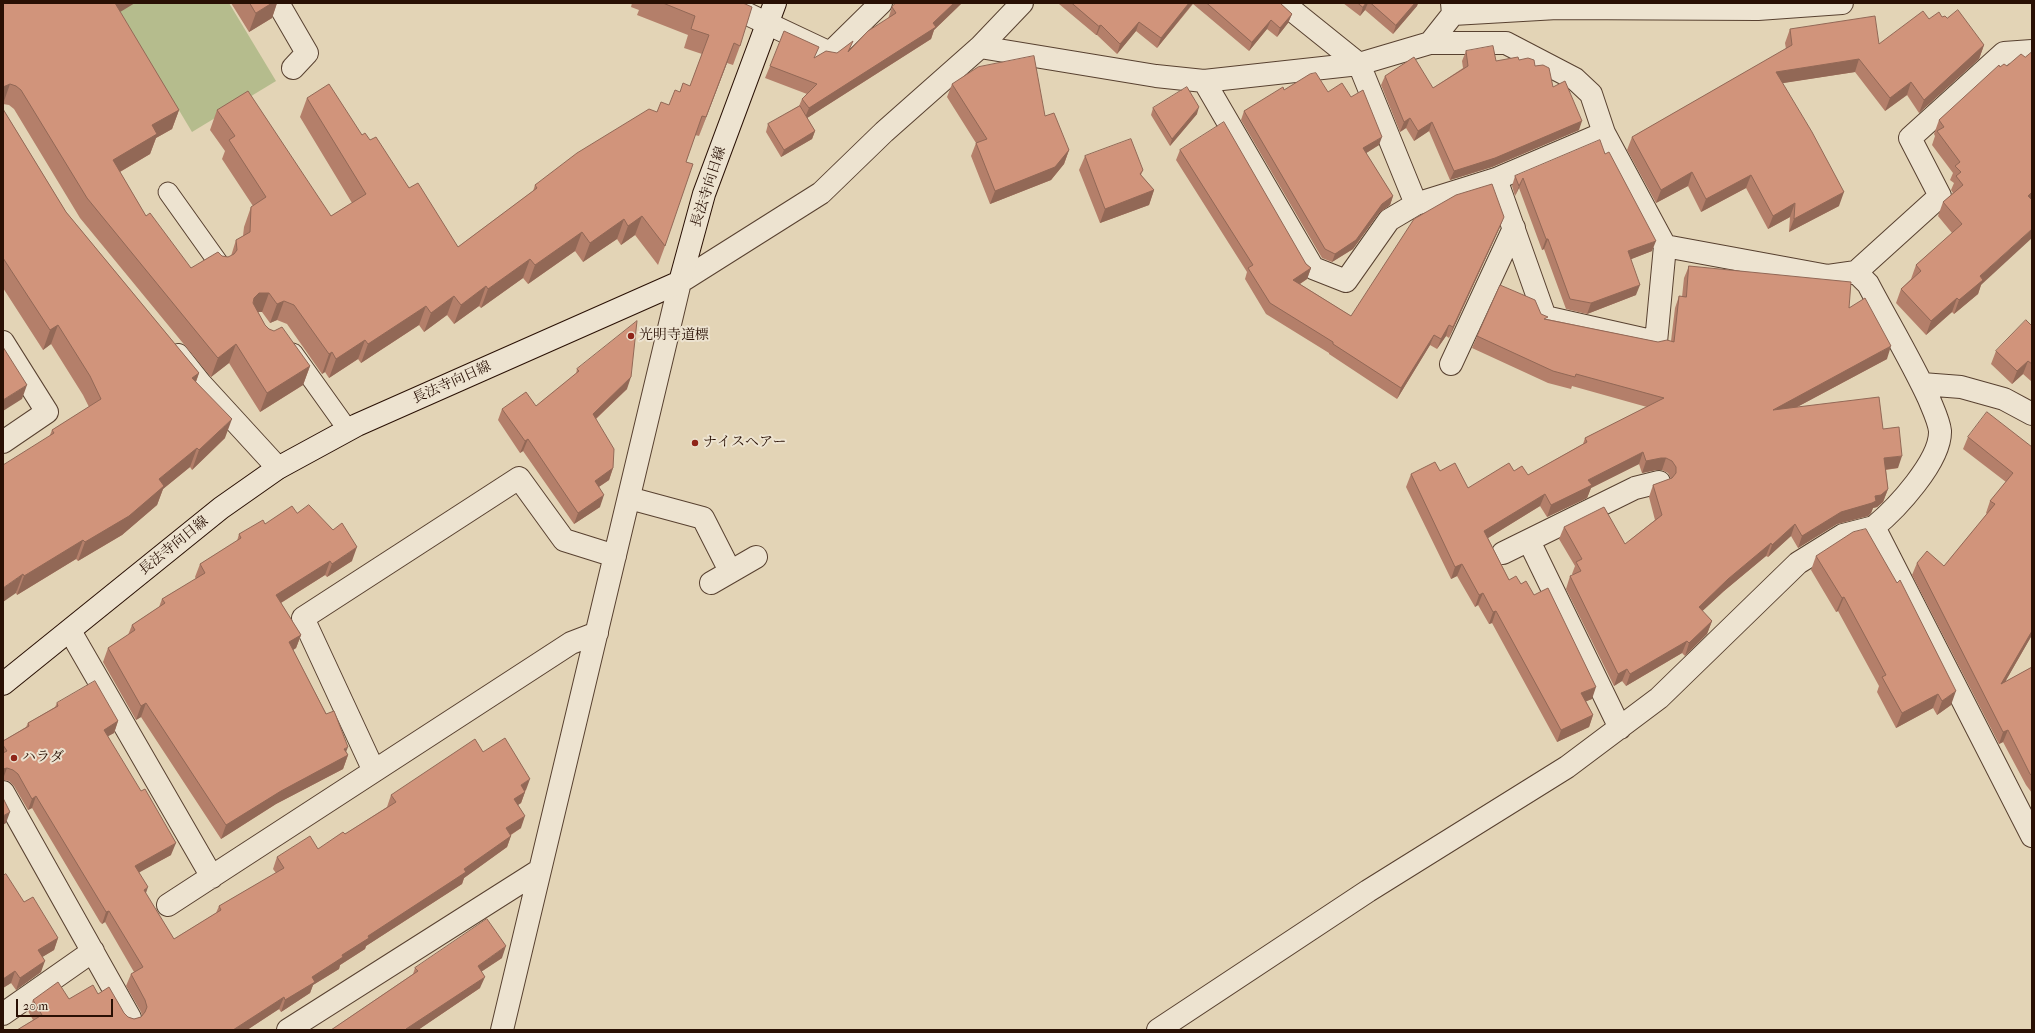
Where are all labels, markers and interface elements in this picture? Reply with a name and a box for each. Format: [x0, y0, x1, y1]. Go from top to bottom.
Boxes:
street label: 長法寺向日線 [688, 144, 730, 230]
place label: 光明寺道標 [639, 328, 709, 344]
marker: 光明寺道標 [626, 331, 636, 341]
street label: 長法寺向日線 [410, 358, 494, 408]
place label: ナイスヘアー [703, 435, 787, 451]
marker: ナイスヘアー [690, 438, 700, 448]
street label: 長法寺向日線 [136, 513, 212, 579]
place label: ハラダ [22, 750, 64, 766]
marker: ハラダ [9, 753, 19, 763]
scale bar [18, 991, 115, 1017]
text: 20 m [23, 999, 48, 1013]

